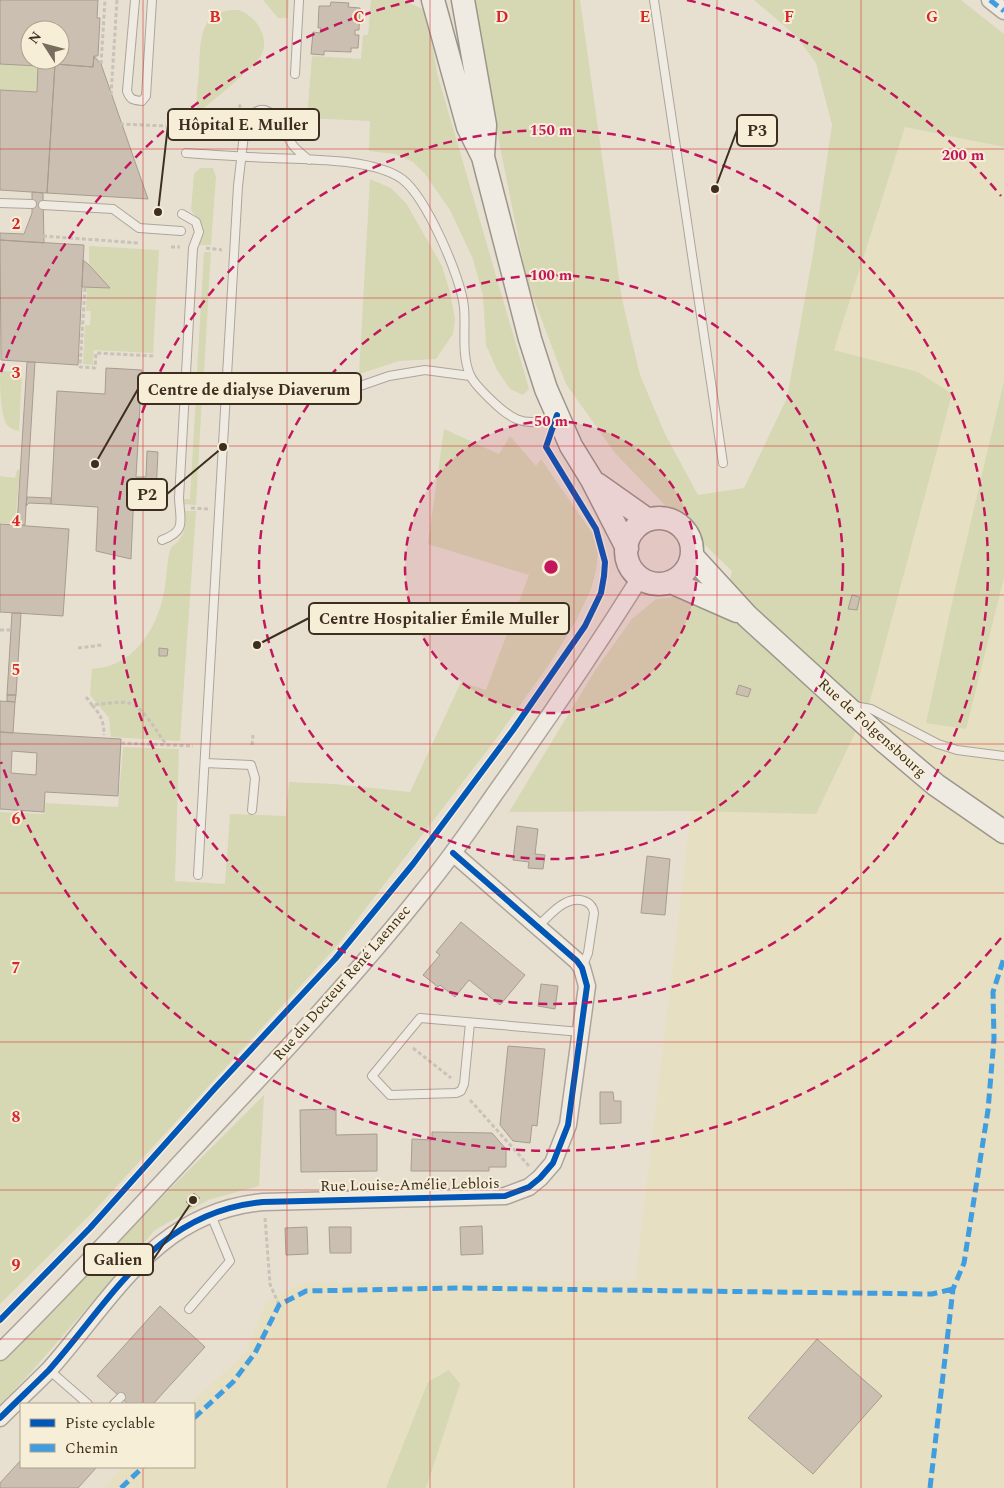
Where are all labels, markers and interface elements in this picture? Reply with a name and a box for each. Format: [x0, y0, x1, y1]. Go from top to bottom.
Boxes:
text: B [209, 5, 221, 29]
text: C [353, 5, 365, 29]
text: D [496, 5, 509, 29]
text: E [640, 5, 650, 29]
text: F [784, 5, 794, 29]
text: G [926, 5, 938, 29]
north arrow [20, 20, 70, 70]
text: N [23, 27, 47, 48]
callout: Hôpital E. Muller [168, 109, 319, 140]
text: Hôpital E. Muller [178, 113, 308, 137]
callout: P3 [737, 115, 777, 146]
text: 150 m [530, 119, 573, 142]
text: P3 [747, 119, 767, 143]
text: 200 m [942, 144, 985, 167]
text: 2 [12, 212, 21, 236]
text: 100 m [530, 264, 573, 287]
text: 3 [12, 361, 21, 385]
callout: Centre de dialyse Diaverum [138, 373, 361, 404]
text: Centre de dialyse Diaverum [148, 378, 351, 402]
text: 50 m [534, 410, 569, 433]
callout: P2 [127, 479, 167, 510]
text: P2 [137, 483, 157, 507]
text: 4 [12, 509, 21, 533]
centre of rings [542, 558, 560, 576]
callout: Centre Hospitalier Émile Muller [309, 603, 569, 634]
text: Centre Hospitalier Émile Muller [319, 607, 559, 631]
text: 5 [12, 658, 20, 682]
street label: Rue de Folgensbourg [812, 673, 932, 783]
text: 6 [12, 807, 21, 831]
street label: Rue du Docteur René Laennec [268, 900, 416, 1066]
text: 7 [12, 956, 21, 980]
text: 8 [12, 1105, 21, 1129]
street label: Rue Louise-Amélie Leblois [320, 1172, 500, 1198]
callout: Galien [84, 1244, 153, 1275]
text: Galien [94, 1248, 142, 1272]
text: 9 [12, 1253, 21, 1277]
legend [20, 1403, 195, 1468]
text: Piste cyclable [65, 1412, 155, 1435]
text: Chemin [65, 1437, 118, 1460]

